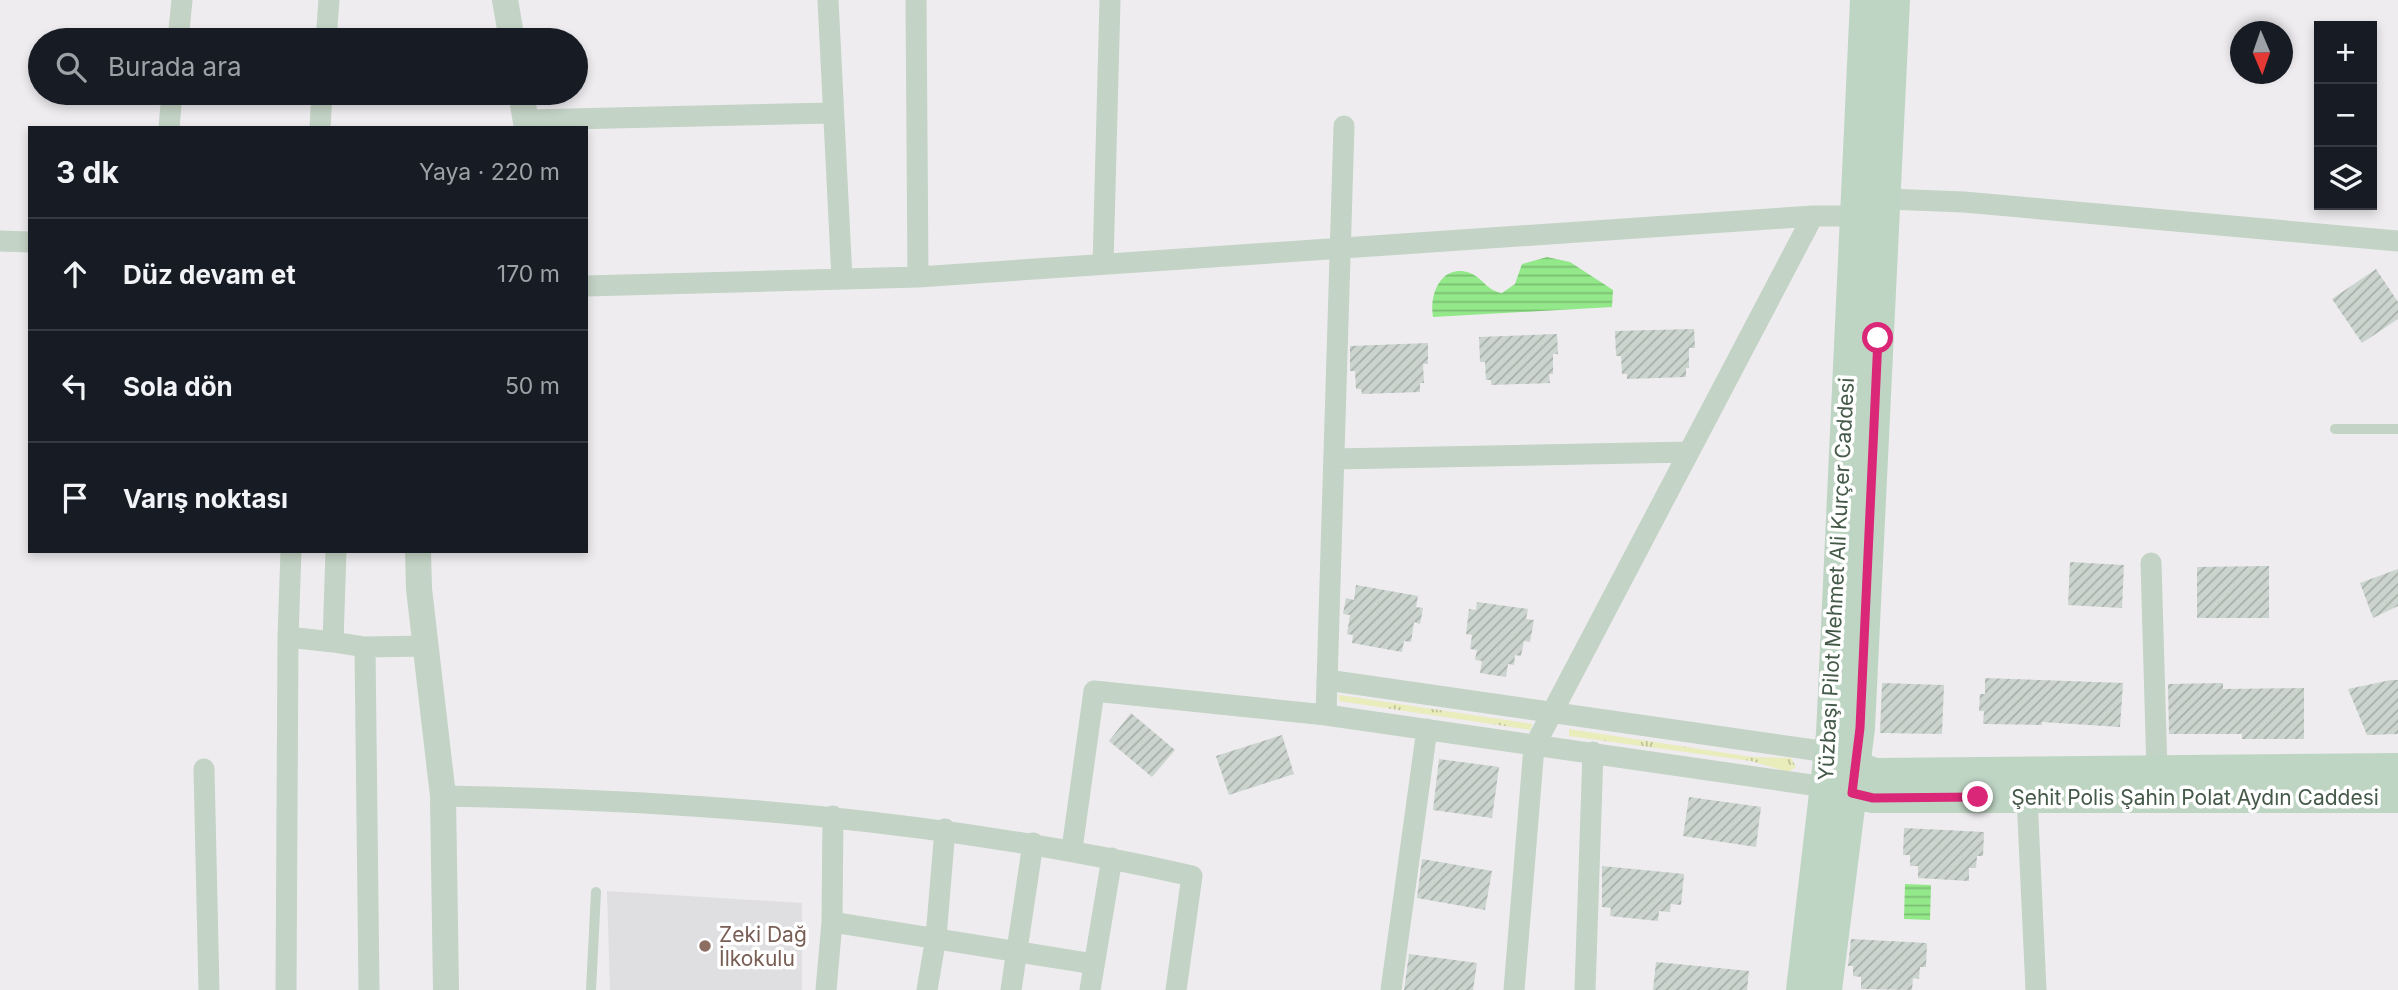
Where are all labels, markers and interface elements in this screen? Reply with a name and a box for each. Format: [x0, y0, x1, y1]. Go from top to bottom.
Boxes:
north arrow [2230, 21, 2293, 84]
map controls [2314, 21, 2377, 210]
button: + [2314, 21, 2377, 84]
search box [28, 28, 588, 105]
icon: search [52, 48, 90, 86]
text: Burada ara [108, 51, 242, 82]
button: − [2314, 84, 2377, 147]
button: layers [2314, 147, 2377, 210]
text: 3 dk [56, 154, 119, 190]
text: Yaya · 220 m [419, 158, 560, 186]
icon: ahead [56, 255, 94, 293]
text: Düz devam et [123, 259, 296, 290]
text: 170 m [497, 260, 560, 288]
route start [1862, 322, 1893, 353]
icon: left [56, 367, 94, 405]
text: Sola dön [123, 371, 233, 402]
text: 50 m [505, 372, 560, 400]
street label: Yüzbaşı Pilot Mehmet Ali Kurçer Caddesi [1813, 377, 1859, 781]
icon: arrive [56, 479, 94, 517]
text: Varış noktası [123, 483, 288, 514]
route end [1962, 781, 1993, 812]
street label: Şehit Polis Şahin Polat Aydın Caddesi [2011, 785, 2379, 810]
place label: Zeki Dağ İlkokulu [719, 922, 807, 971]
marker: Zeki Dağ İlkokulu [697, 938, 713, 954]

